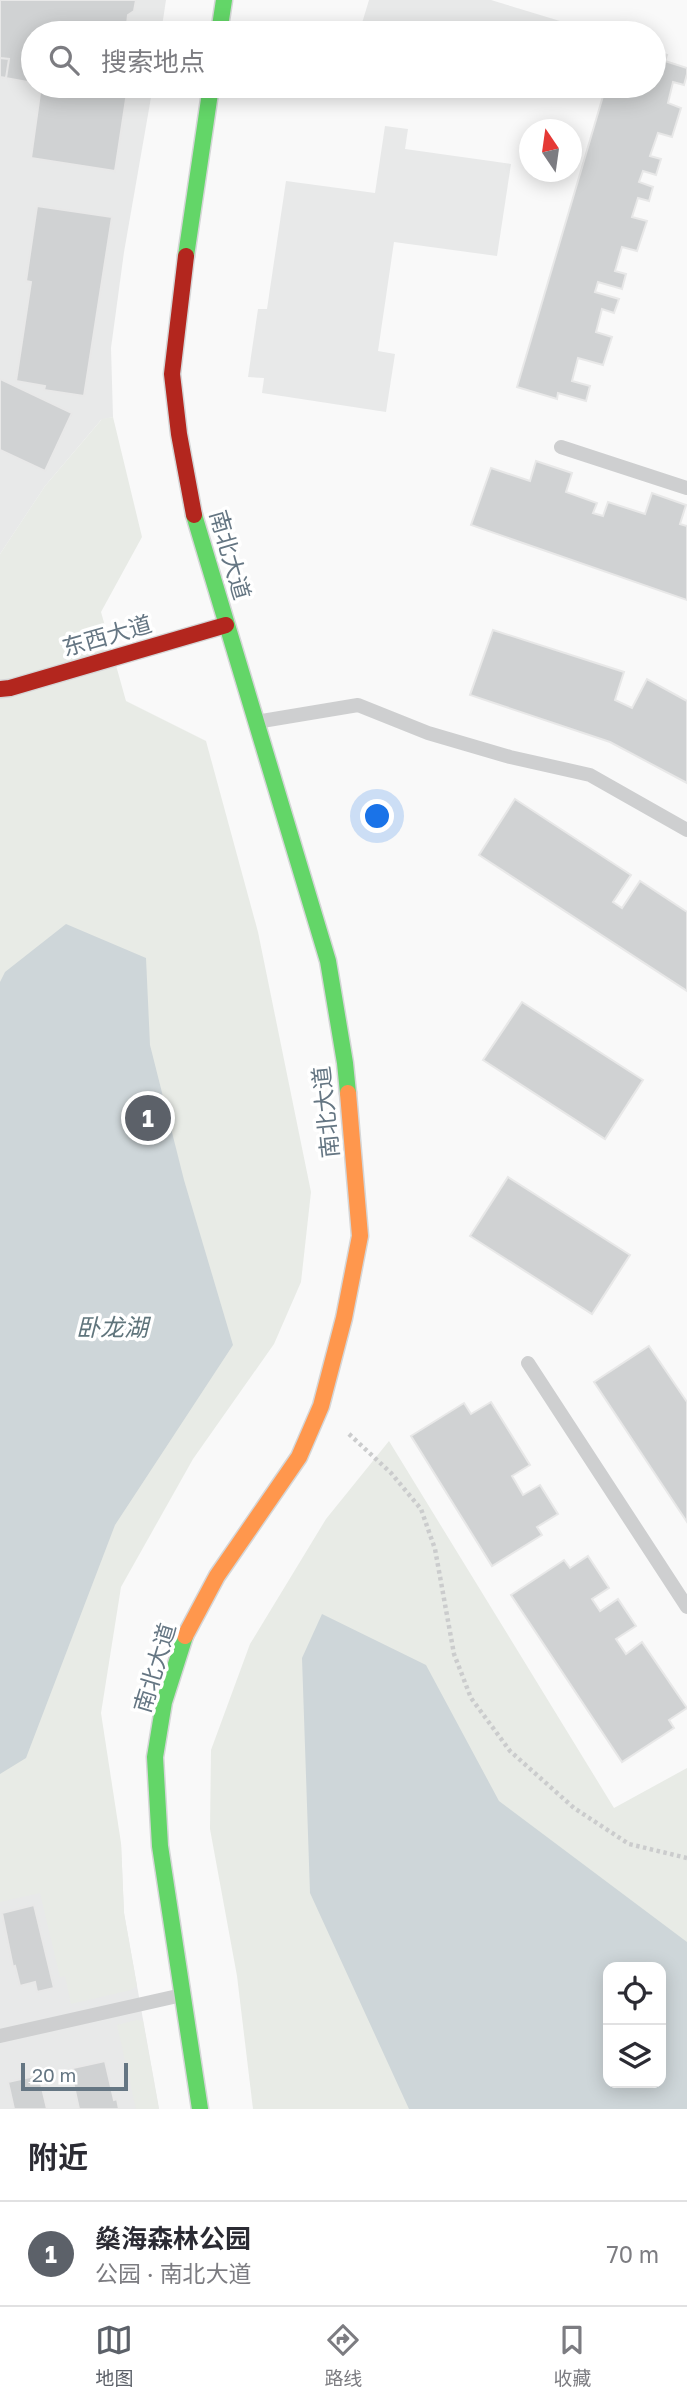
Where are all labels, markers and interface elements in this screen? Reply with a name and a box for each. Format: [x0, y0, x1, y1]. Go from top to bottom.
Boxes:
search box [21, 21, 666, 98]
icon: search [45, 41, 83, 79]
text: 搜索地点 [101, 46, 205, 77]
north arrow [519, 119, 582, 182]
street label: 南北大道 [205, 507, 257, 603]
street label: 东西大道 [59, 609, 155, 661]
your location [360, 799, 394, 833]
street label: 南北大道 [306, 1065, 344, 1159]
pin: 1 [125, 1092, 171, 1144]
water label: 卧龙湖 [76, 1312, 152, 1341]
street label: 南北大道 [127, 1620, 181, 1716]
map controls [603, 1962, 666, 2088]
button: locate [603, 1962, 666, 2025]
button: layers [603, 2025, 666, 2088]
scale bar [21, 2060, 128, 2092]
text: 20 m [32, 2063, 76, 2086]
text: 附近 [28, 2139, 88, 2175]
text: 燊海森林公园 [95, 2223, 251, 2254]
text: 1 [45, 2240, 57, 2268]
text: 70 m [606, 2240, 659, 2268]
text: 公园 · 南北大道 [95, 2259, 251, 2287]
tab: 地图 [95, 2321, 134, 2390]
tab: 路线 [324, 2321, 363, 2390]
tab: 收藏 [553, 2321, 592, 2390]

